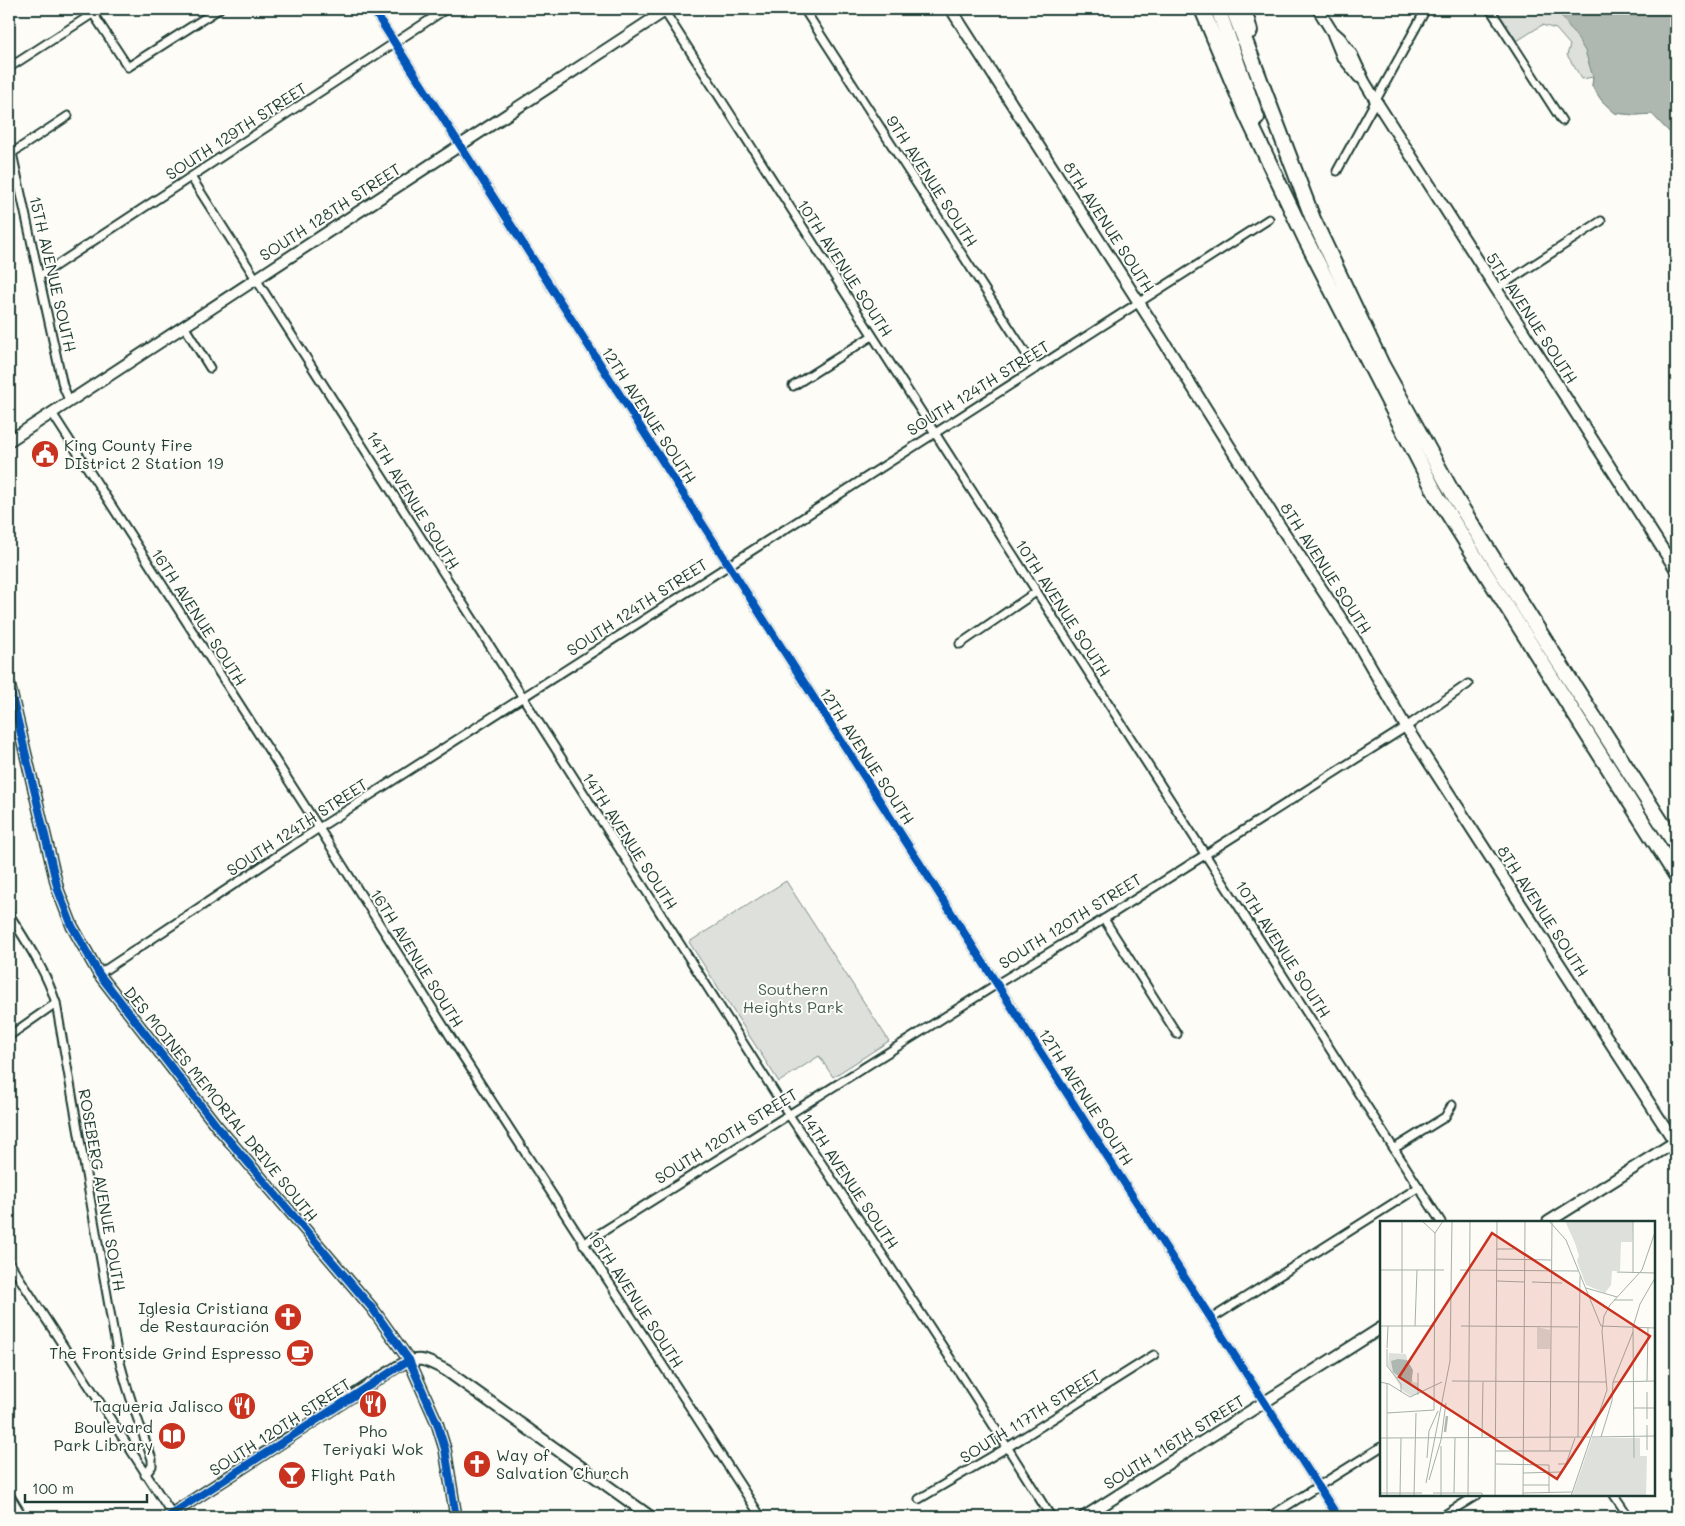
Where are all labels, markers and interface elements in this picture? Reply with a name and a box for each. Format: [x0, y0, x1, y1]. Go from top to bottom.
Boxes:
street label: SOUTH 129TH STREET [161, 77, 310, 184]
street label: 9TH AVENUE SOUTH [882, 111, 983, 250]
street label: 8TH AVENUE SOUTH [1059, 157, 1160, 296]
street label: SOUTH 128TH STREET [255, 158, 404, 265]
street label: 15TH AVENUE SOUTH [25, 194, 82, 354]
street label: 10TH AVENUE SOUTH [793, 195, 898, 341]
street label: 5TH AVENUE SOUTH [1482, 248, 1583, 387]
street label: SOUTH 124TH STREET [903, 335, 1053, 440]
street label: 12TH AVENUE SOUTH [597, 342, 702, 487]
street label: 14TH AVENUE SOUTH [362, 427, 465, 573]
place label: King County Fire DIstrict 2 Station 19 [64, 434, 223, 473]
public building icon: King County Fire DIstrict 2 Station 19 [30, 439, 60, 469]
street label: 8TH AVENUE SOUTH [1276, 498, 1377, 637]
street label: 10TH AVENUE SOUTH [1011, 535, 1116, 681]
street label: 16TH AVENUE SOUTH [147, 544, 252, 689]
street label: SOUTH 124TH STREET [562, 553, 711, 660]
street label: 12TH AVENUE SOUTH [815, 683, 920, 828]
street label: 14TH AVENUE SOUTH [578, 768, 683, 913]
street label: SOUTH 124TH STREET [222, 773, 371, 880]
street label: 8TH AVENUE SOUTH [1493, 841, 1594, 980]
street label: SOUTH 120TH STREET [994, 868, 1145, 973]
street label: 10TH AVENUE SOUTH [1231, 876, 1336, 1022]
street label: 16TH AVENUE SOUTH [366, 884, 469, 1031]
park label: Southern Heights Park [743, 978, 843, 1017]
street label: DES MOINES MEMORIAL DRIVE SOUTH [120, 982, 323, 1226]
street label: 12TH AVENUE SOUTH [1034, 1024, 1139, 1169]
street label: SOUTH 120TH STREET [650, 1083, 801, 1188]
street label: ROSEBERG AVENUE SOUTH [74, 1087, 131, 1293]
street label: 14TH AVENUE SOUTH [797, 1109, 904, 1253]
inset map [1380, 1221, 1655, 1496]
street label: 16TH AVENUE SOUTH [584, 1226, 689, 1371]
place label: Iglesia Cristiana de Restauración [138, 1297, 269, 1336]
church icon: Iglesia Cristiana de Restauración [273, 1302, 303, 1332]
cafe icon: The Frontside Grind Espresso [285, 1338, 315, 1368]
place label: The Frontside Grind Espresso [49, 1342, 281, 1363]
street label: SOUTH 117TH STREET [956, 1364, 1104, 1467]
street label: SOUTH 120TH STREET [205, 1373, 355, 1480]
restaurant icon: Pho Teriyaki Wok [358, 1389, 388, 1419]
street label: SOUTH 116TH STREET [1099, 1390, 1248, 1494]
restaurant icon: Taqueria Jalisco [227, 1391, 257, 1421]
place label: Taqueria Jalisco [93, 1395, 223, 1416]
place label: Boulevard Park Library [54, 1416, 153, 1455]
place label: Pho Teriyaki Wok [323, 1420, 423, 1459]
library icon: Boulevard Park Library [157, 1421, 187, 1451]
place label: Way of Salvation Church [496, 1444, 629, 1483]
church icon: Way of Salvation Church [462, 1449, 492, 1479]
bar icon: Flight Path [277, 1460, 307, 1490]
place label: Flight Path [311, 1464, 395, 1485]
scale bar [25, 1471, 148, 1503]
text: 100 m [32, 1478, 74, 1498]

